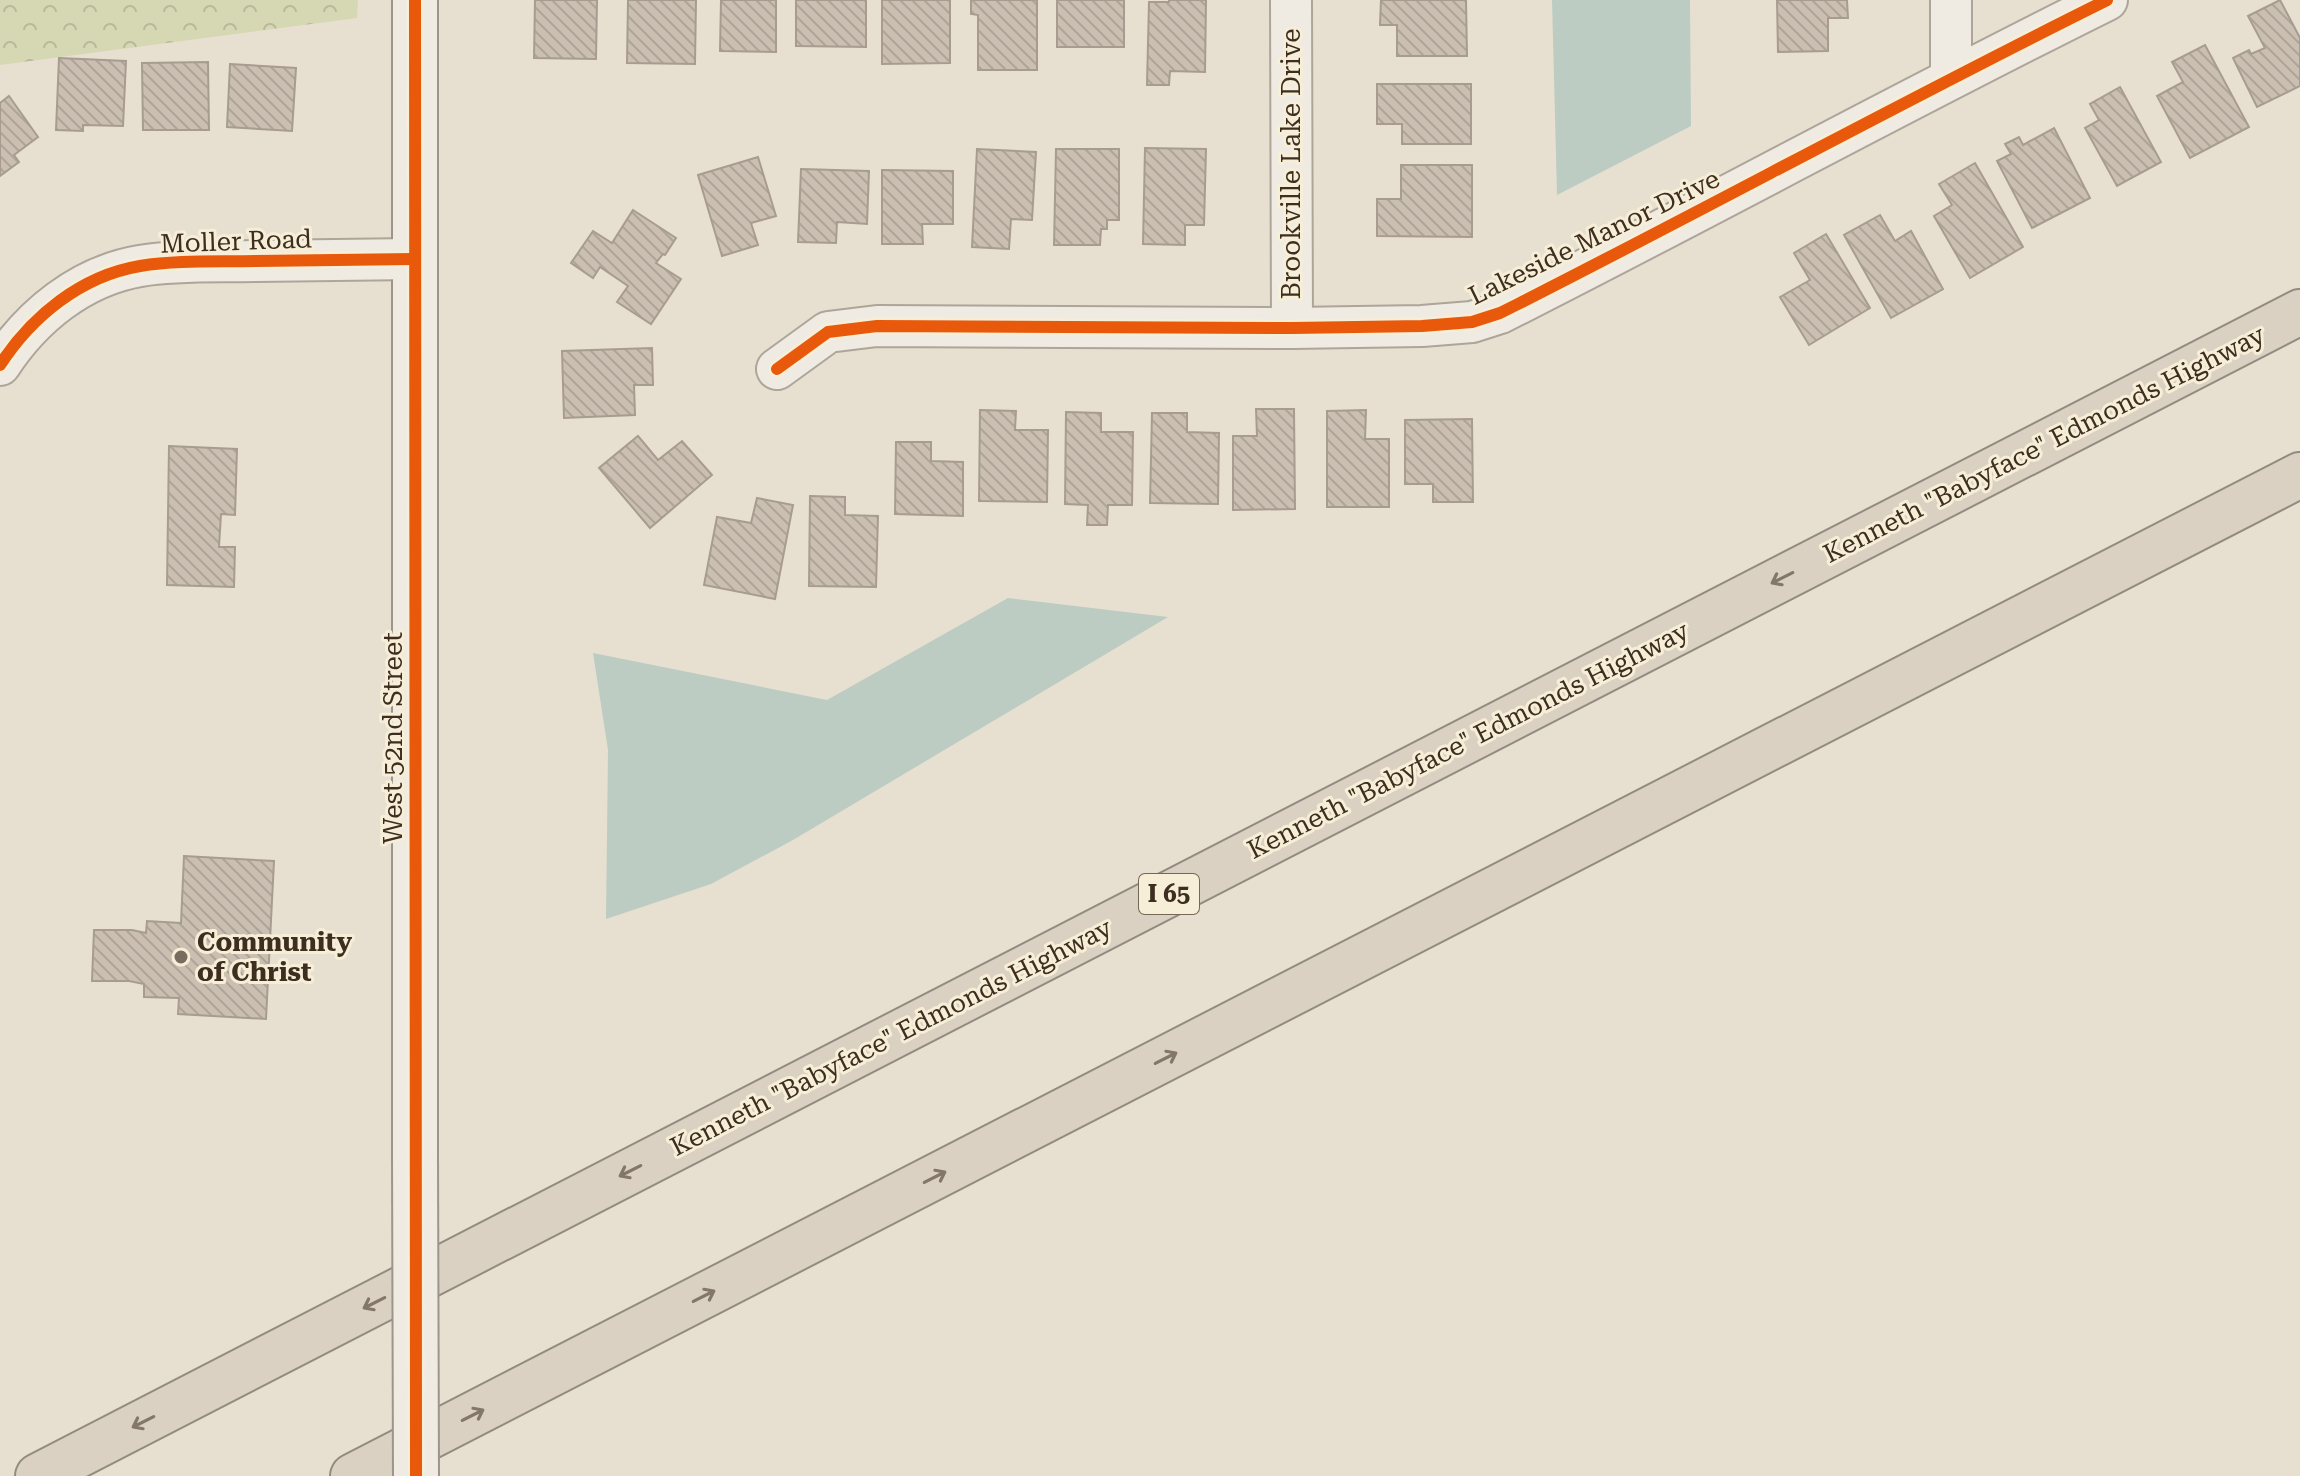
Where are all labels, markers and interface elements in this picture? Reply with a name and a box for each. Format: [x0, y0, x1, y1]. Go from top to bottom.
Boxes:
street label: Brookville Lake Drive [1276, 28, 1306, 300]
street label: Lakeside Manor Drive [1464, 163, 1724, 311]
street label: Moller Road [160, 223, 313, 259]
street label: Kenneth "Babyface" Edmonds Highway [1818, 319, 2270, 569]
one-way arrow [1771, 571, 1795, 587]
street label: Kenneth "Babyface" Edmonds Highway [1242, 615, 1694, 865]
street label: West 52nd Street [378, 632, 408, 844]
road number: I 65 [1139, 874, 1199, 914]
street label: Kenneth "Babyface" Edmonds Highway [665, 912, 1117, 1162]
place label: Community of Christ [197, 927, 352, 987]
marker: Community of Christ [172, 948, 190, 966]
one-way arrow [1154, 1049, 1178, 1065]
one-way arrow [619, 1164, 643, 1180]
one-way arrow [923, 1168, 946, 1184]
one-way arrow [691, 1287, 715, 1303]
one-way arrow [363, 1295, 386, 1311]
one-way arrow [460, 1406, 484, 1422]
one-way arrow [131, 1414, 155, 1430]

